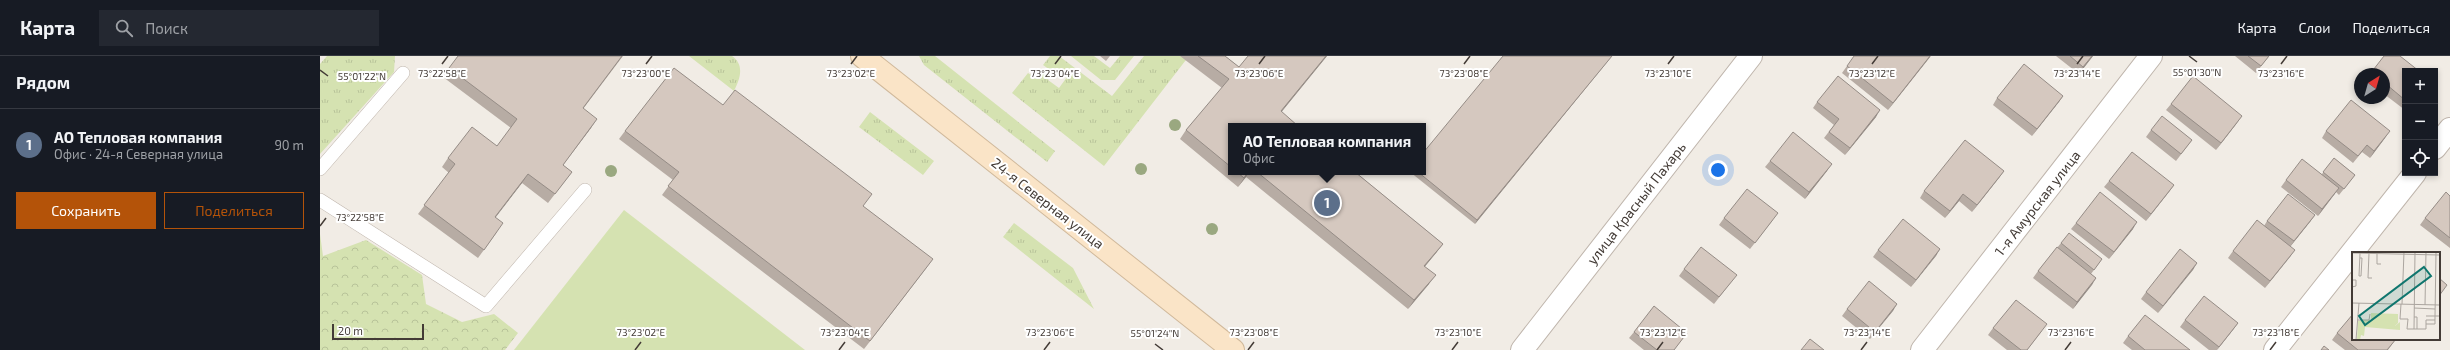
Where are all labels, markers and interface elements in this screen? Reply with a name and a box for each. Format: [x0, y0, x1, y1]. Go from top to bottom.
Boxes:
search box [99, 10, 379, 46]
text: Карта [20, 16, 75, 39]
icon: search [113, 17, 135, 39]
text: Поиск [145, 19, 188, 37]
text: Карта [2237, 19, 2276, 36]
text: Слои [2298, 19, 2330, 36]
text: Поделиться [2352, 19, 2430, 36]
text: 55°01'30"N [2173, 66, 2221, 78]
text: 73°22'58"E [418, 67, 466, 79]
text: 73°23'00"E [622, 67, 671, 79]
text: 73°23'02"E [827, 67, 876, 79]
text: 73°23'04"E [1031, 67, 1080, 79]
text: 73°23'06"E [1235, 67, 1284, 79]
text: 73°23'08"E [1440, 67, 1489, 79]
text: 73°23'10"E [1645, 67, 1692, 79]
text: 73°23'12"E [1849, 67, 1896, 79]
text: 73°23'14"E [2054, 67, 2101, 79]
text: 73°23'16"E [2258, 67, 2305, 79]
north arrow [2354, 68, 2390, 104]
map controls [2402, 68, 2438, 176]
button: + [2402, 68, 2438, 104]
text: 55°01'22"N [338, 70, 386, 82]
text: Рядом [16, 72, 70, 92]
button: − [2402, 104, 2438, 140]
popup [1228, 123, 1426, 175]
text: АО Тепловая компания [54, 128, 222, 146]
text: АО Тепловая компания [1243, 132, 1411, 150]
text: 1 [26, 137, 32, 153]
text: 90 m [274, 137, 304, 153]
street label: улица Красный Пахарь [1583, 138, 1689, 268]
button: locate [2402, 140, 2438, 176]
text: Офис · 24-я Северная улица [54, 146, 223, 162]
street label: 1-я Амурская улица [1990, 147, 2084, 259]
text: Офис [1243, 150, 1275, 166]
street label: 24-я Северная улица [988, 154, 1108, 252]
your location [1708, 160, 1728, 180]
pin: 1 [1314, 188, 1340, 218]
button: Сохранить [16, 192, 156, 229]
button: Поделиться [164, 192, 304, 229]
text: 73°22'58"E [336, 211, 384, 223]
inset map [2352, 252, 2440, 340]
scale bar [332, 322, 424, 341]
text: 20 m [338, 324, 363, 337]
text: 73°23'02"E [617, 326, 666, 338]
text: 73°23'04"E [821, 326, 870, 338]
text: 73°23'06"E [1026, 326, 1075, 338]
text: 73°23'08"E [1230, 326, 1279, 338]
text: 73°23'10"E [1435, 326, 1482, 338]
text: 73°23'12"E [1640, 326, 1687, 338]
text: 73°23'14"E [1844, 326, 1891, 338]
text: 73°23'16"E [2048, 326, 2095, 338]
text: 73°23'18"E [2253, 326, 2300, 338]
text: 55°01'24"N [1131, 327, 1179, 339]

